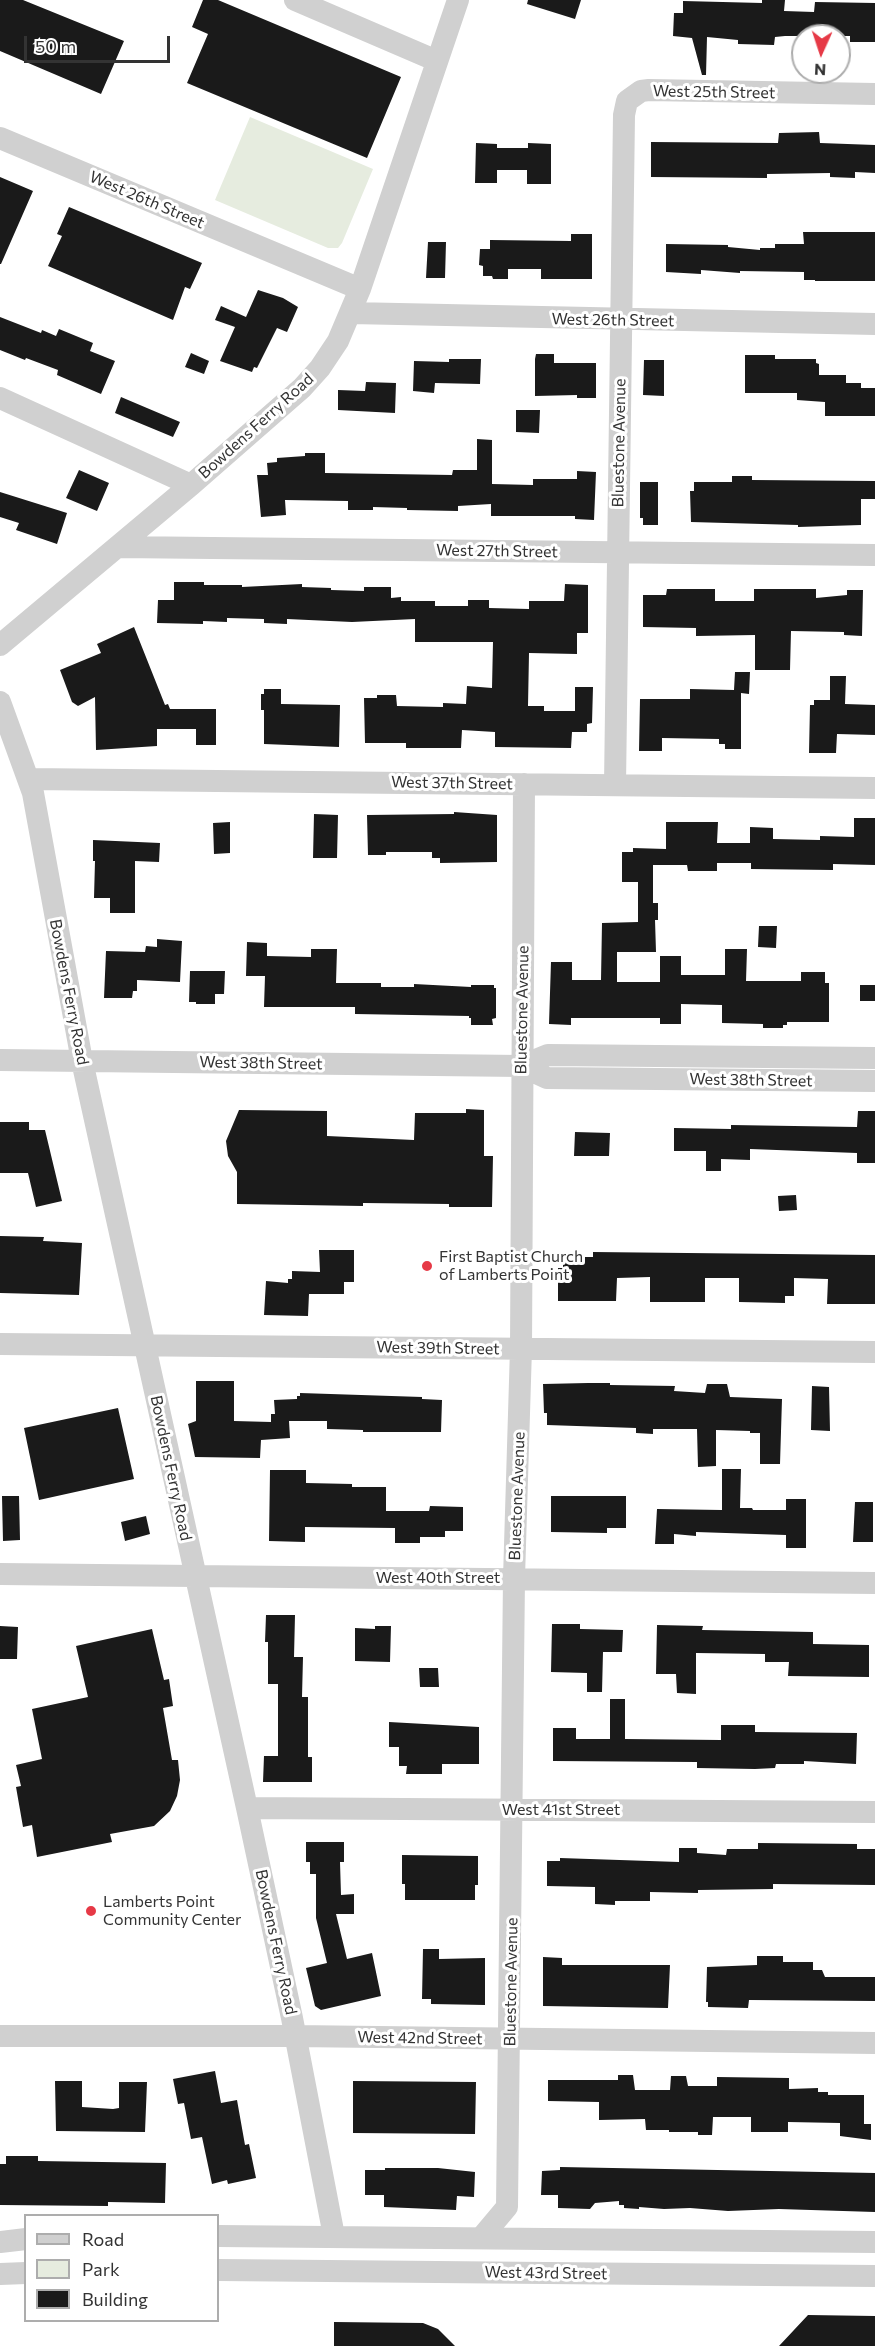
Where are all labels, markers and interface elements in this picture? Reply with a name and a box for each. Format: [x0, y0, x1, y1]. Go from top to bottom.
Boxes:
scale bar [27, 24, 172, 62]
north arrow [791, 24, 851, 84]
text: 50 m [35, 35, 76, 57]
text: N [814, 61, 827, 80]
street label: West 25th Street [653, 81, 775, 103]
street label: West 26th Street [87, 167, 207, 233]
street label: West 26th Street [551, 309, 675, 331]
street label: Bowdens Ferry Road [195, 369, 317, 483]
street label: Bluestone Avenue [608, 378, 630, 508]
street label: West 27th Street [436, 540, 558, 562]
street label: West 37th Street [391, 772, 513, 794]
street label: Bowdens Ferry Road [45, 917, 93, 1067]
street label: Bluestone Avenue [511, 945, 533, 1075]
street label: West 38th Street [199, 1052, 323, 1074]
street label: West 38th Street [689, 1069, 813, 1091]
place label: First Baptist Church of Lamberts Point [439, 1247, 583, 1285]
marker: First Baptist Church of Lamberts Point [420, 1259, 434, 1273]
street label: West 39th Street [376, 1337, 500, 1359]
street label: Bowdens Ferry Road [146, 1394, 196, 1542]
street label: Bluestone Avenue [505, 1431, 529, 1561]
street label: West 40th Street [376, 1568, 500, 1588]
street label: West 41st Street [502, 1800, 620, 1820]
street label: Bowdens Ferry Road [251, 1868, 301, 2016]
place label: Lamberts Point Community Center [103, 1892, 241, 1930]
marker: Lamberts Point Community Center [84, 1904, 98, 1918]
street label: Bluestone Avenue [500, 1917, 522, 2047]
street label: West 42nd Street [357, 2027, 483, 2049]
legend [24, 2214, 219, 2322]
text: Road [82, 2228, 124, 2250]
text: Park [82, 2258, 120, 2280]
street label: West 43rd Street [484, 2262, 608, 2284]
text: Building [82, 2288, 148, 2310]

